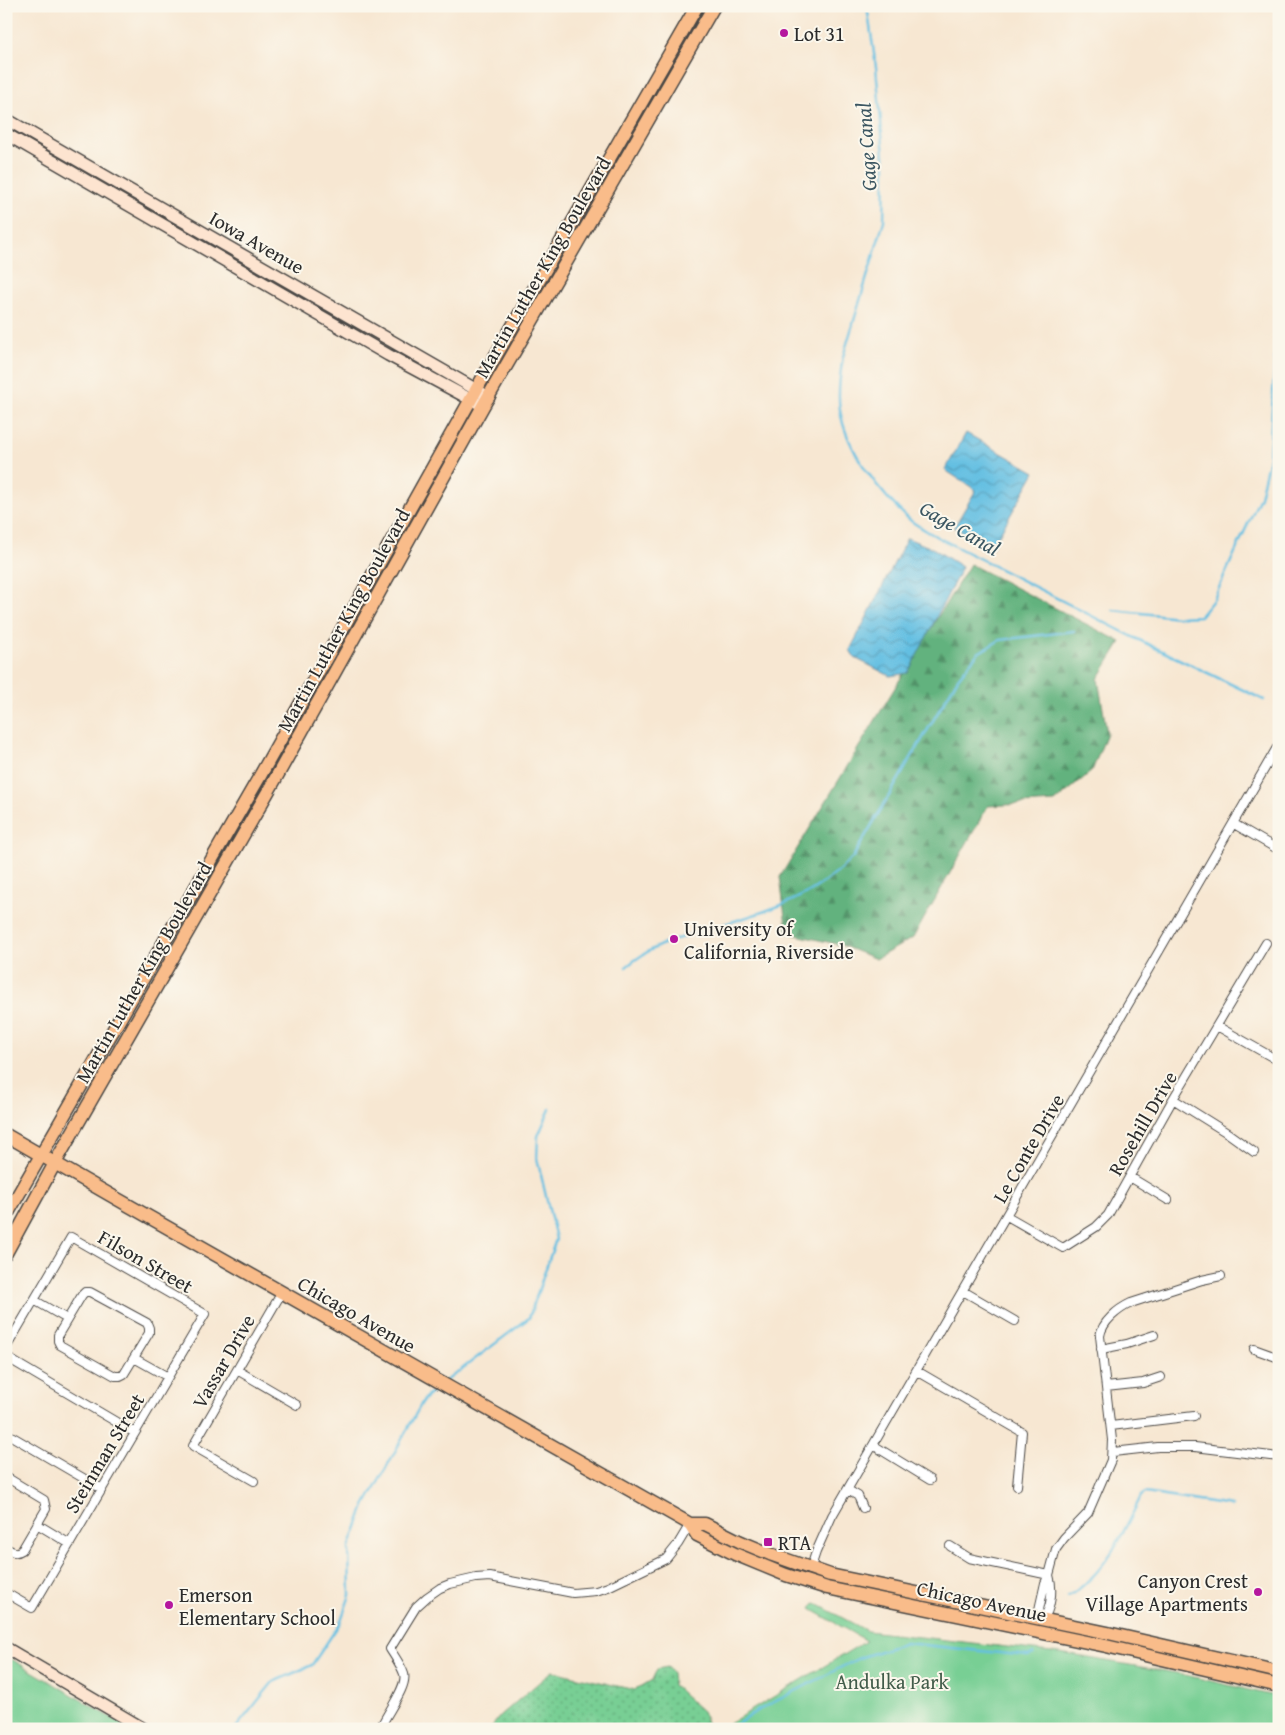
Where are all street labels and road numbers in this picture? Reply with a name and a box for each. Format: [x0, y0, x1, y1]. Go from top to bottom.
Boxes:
street label: Martin Luther King Boulevard [467, 151, 618, 383]
street label: Iowa Avenue [204, 203, 310, 281]
street label: Martin Luther King Boulevard [269, 503, 417, 737]
street label: Martin Luther King Boulevard [68, 856, 219, 1088]
street label: Rosehill Drive [1100, 1065, 1184, 1181]
street label: Le Conte Drive [985, 1088, 1071, 1208]
street label: Filson Street [93, 1222, 199, 1300]
street label: Chicago Avenue [293, 1268, 421, 1360]
street label: Vassar Drive [184, 1309, 262, 1413]
street label: Steinman Street [57, 1388, 151, 1518]
street label: Chicago Avenue [914, 1573, 1050, 1629]

